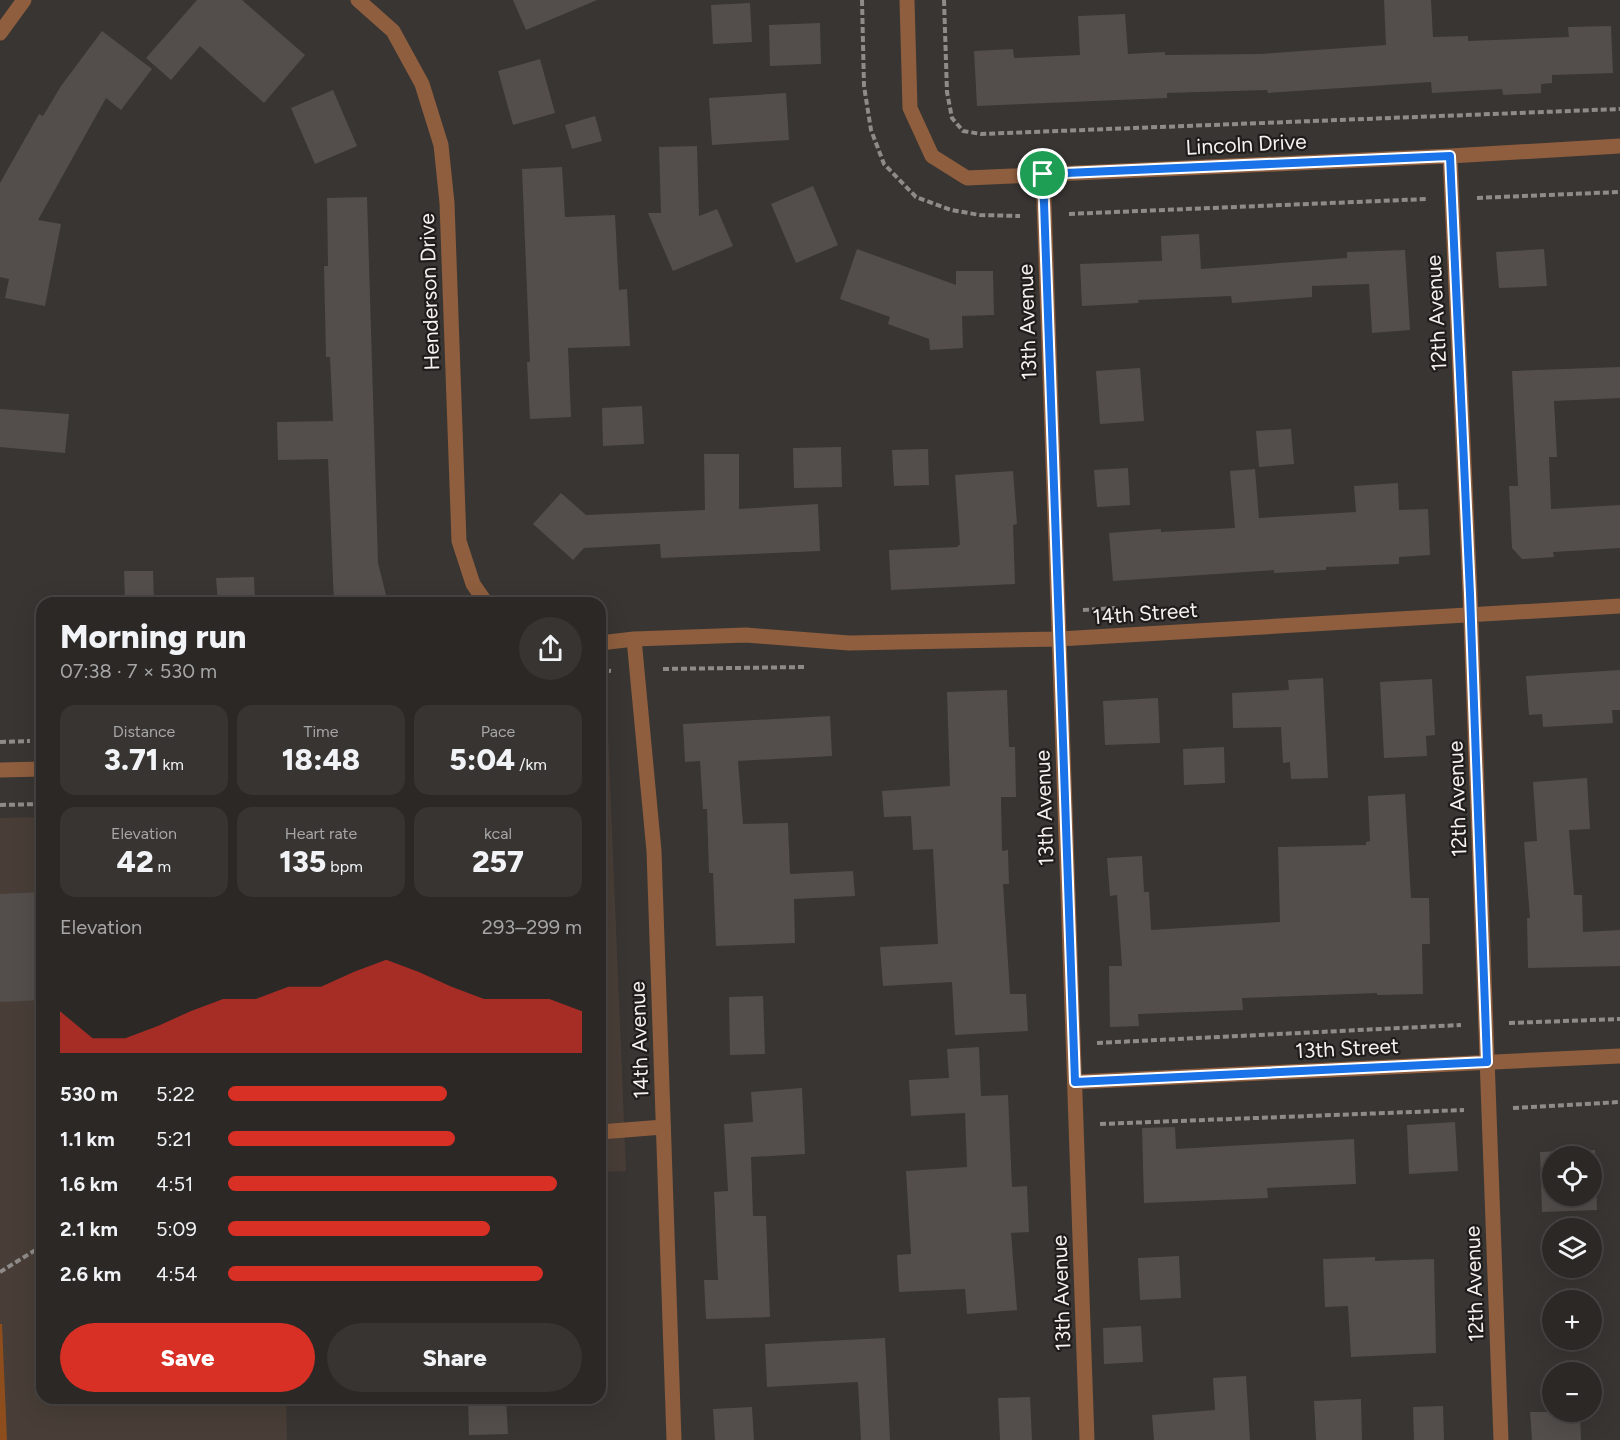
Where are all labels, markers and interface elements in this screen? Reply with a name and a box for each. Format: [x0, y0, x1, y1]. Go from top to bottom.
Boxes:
street label: Lincoln Drive [1185, 128, 1307, 160]
pin [1017, 148, 1068, 199]
icon: arrive [1026, 157, 1059, 190]
street label: Henderson Drive [414, 213, 444, 371]
street label: 12th Avenue [1420, 254, 1452, 372]
street label: 13th Avenue [1012, 264, 1042, 380]
street label: 14th Street [1092, 597, 1198, 629]
text: Morning run [60, 617, 246, 656]
button: share [519, 617, 582, 680]
text: 07:38 · 7 × 530 m [60, 659, 217, 683]
text: Distance [113, 722, 175, 741]
text: Time [304, 722, 338, 741]
text: Pace [481, 722, 515, 741]
street label: 12th Avenue [1442, 740, 1472, 858]
text: 3.71 [104, 741, 159, 778]
text: 18:48 [282, 741, 360, 778]
text: 5:04 [449, 741, 515, 778]
street label: 13th Avenue [1029, 750, 1059, 866]
text: km [159, 755, 184, 774]
text: /km [515, 755, 547, 774]
text: Elevation [111, 824, 177, 843]
text: Heart rate [285, 824, 357, 843]
text: kcal [484, 824, 512, 843]
text: 42 [117, 843, 154, 880]
text: 135 [279, 843, 326, 880]
text: 257 [472, 843, 524, 880]
text: m [154, 857, 171, 876]
text: bpm [326, 857, 363, 876]
text: Elevation [60, 915, 142, 939]
text: 293–299 m [482, 915, 582, 939]
street label: 14th Avenue [624, 981, 654, 1099]
street label: 13th Street [1295, 1033, 1400, 1063]
text: 530 m [60, 1082, 118, 1106]
text: 5:22 [156, 1082, 195, 1106]
text: 1.1 km [60, 1127, 115, 1151]
text: 5:21 [156, 1127, 192, 1151]
map controls [1542, 1146, 1602, 1422]
button: locate [1542, 1146, 1602, 1206]
text: 1.6 km [60, 1172, 118, 1196]
text: 4:51 [156, 1172, 193, 1196]
text: 2.1 km [60, 1217, 118, 1241]
text: 5:09 [156, 1217, 197, 1241]
button: layers [1542, 1218, 1602, 1278]
street label: 12th Avenue [1459, 1225, 1489, 1343]
street label: 13th Avenue [1046, 1235, 1076, 1351]
text: 2.6 km [60, 1262, 121, 1286]
text: 4:54 [156, 1262, 197, 1286]
button: + [1542, 1290, 1602, 1350]
button: Save [60, 1323, 315, 1392]
button: Share [327, 1323, 582, 1392]
button: − [1542, 1362, 1602, 1422]

